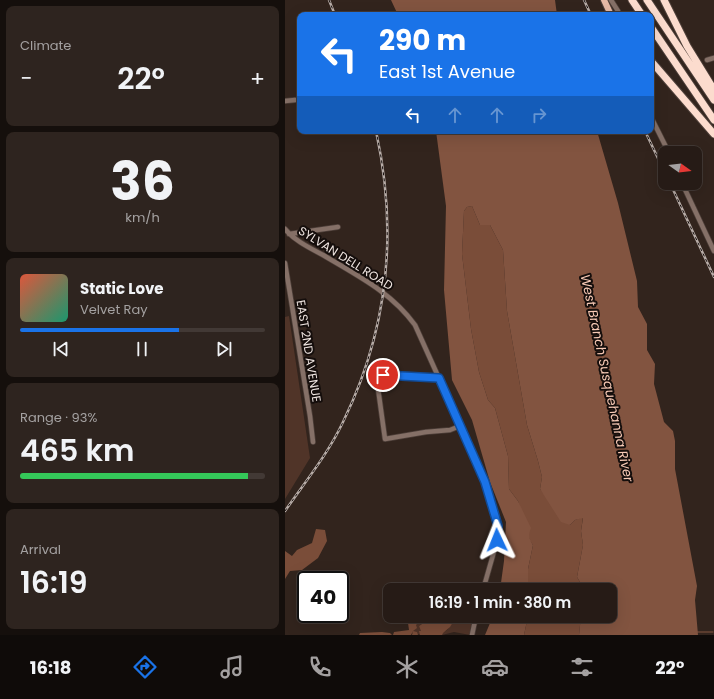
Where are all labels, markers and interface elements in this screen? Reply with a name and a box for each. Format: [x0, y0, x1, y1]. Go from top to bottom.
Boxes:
text: 290 m [379, 21, 466, 60]
icon: left [313, 28, 365, 80]
text: Climate [20, 36, 71, 55]
text: 22° [117, 57, 165, 100]
text: East 1st Avenue [379, 59, 515, 84]
text: − [20, 63, 32, 94]
text: + [250, 63, 265, 94]
icon: left [402, 104, 424, 126]
icon: ahead [444, 104, 466, 126]
icon: ahead [486, 104, 508, 126]
icon: right [528, 104, 550, 126]
text: 36 [110, 145, 175, 218]
north arrow [658, 146, 702, 190]
map controls [658, 146, 702, 190]
text: km/h [125, 208, 160, 227]
street label: SYLVAN DELL ROAD [295, 222, 397, 294]
water label: West Branch Susquehanna River [576, 272, 639, 485]
text: Static Love [80, 278, 164, 299]
street label: EAST 2ND AVENUE [293, 299, 325, 403]
text: Velvet Ray [80, 300, 148, 319]
icon: previous [50, 338, 72, 360]
icon: pause [131, 338, 153, 360]
icon: next [213, 338, 235, 360]
pin [366, 358, 400, 392]
icon: arrive [372, 364, 394, 386]
text: Range · 93% [20, 408, 97, 427]
text: 465 km [20, 429, 134, 472]
position arrow [476, 519, 518, 561]
text: Arrival [20, 540, 61, 559]
text: 16:19 [20, 561, 88, 604]
speed limit sign: 40 [297, 571, 349, 623]
text: 16:19 · 1 min · 380 m [429, 592, 571, 613]
icon: directions [131, 653, 159, 681]
icon: music [218, 653, 246, 681]
icon: phone [306, 653, 334, 681]
icon: climate [393, 653, 421, 681]
icon: car [481, 653, 509, 681]
icon: filters [568, 653, 596, 681]
text: 16:18 [30, 655, 71, 680]
text: 22° [655, 655, 684, 680]

